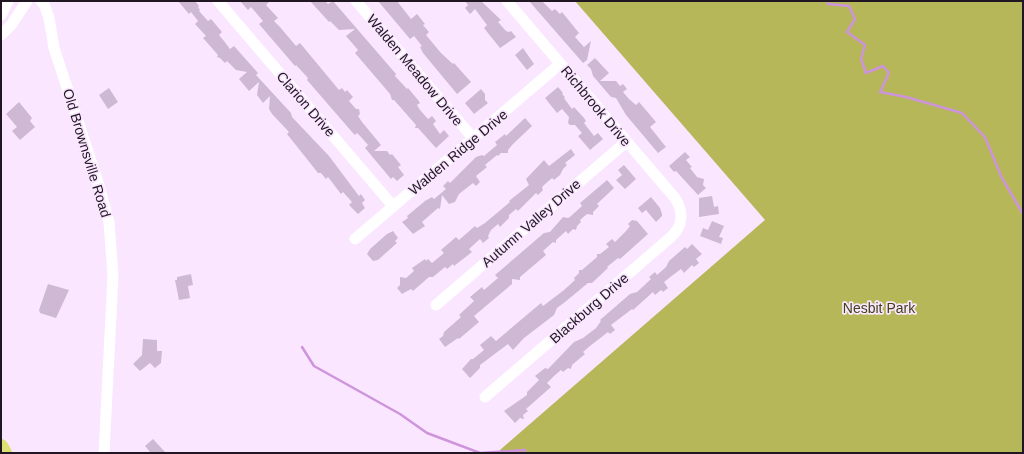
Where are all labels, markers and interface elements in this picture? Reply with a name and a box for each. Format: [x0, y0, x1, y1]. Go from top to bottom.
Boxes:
street label: Walden Meadow Drive [364, 11, 466, 129]
street label: Richbrook Drive [558, 63, 634, 149]
street label: Clarion Drive [273, 68, 339, 140]
street label: Old Brownsville Road [60, 87, 114, 219]
street label: Walden Ridge Drive [405, 106, 511, 198]
street label: Autumn Valley Drive [478, 176, 584, 270]
street label: Blackburg Drive [546, 269, 632, 346]
park label: Nesbit Park [843, 300, 916, 316]

